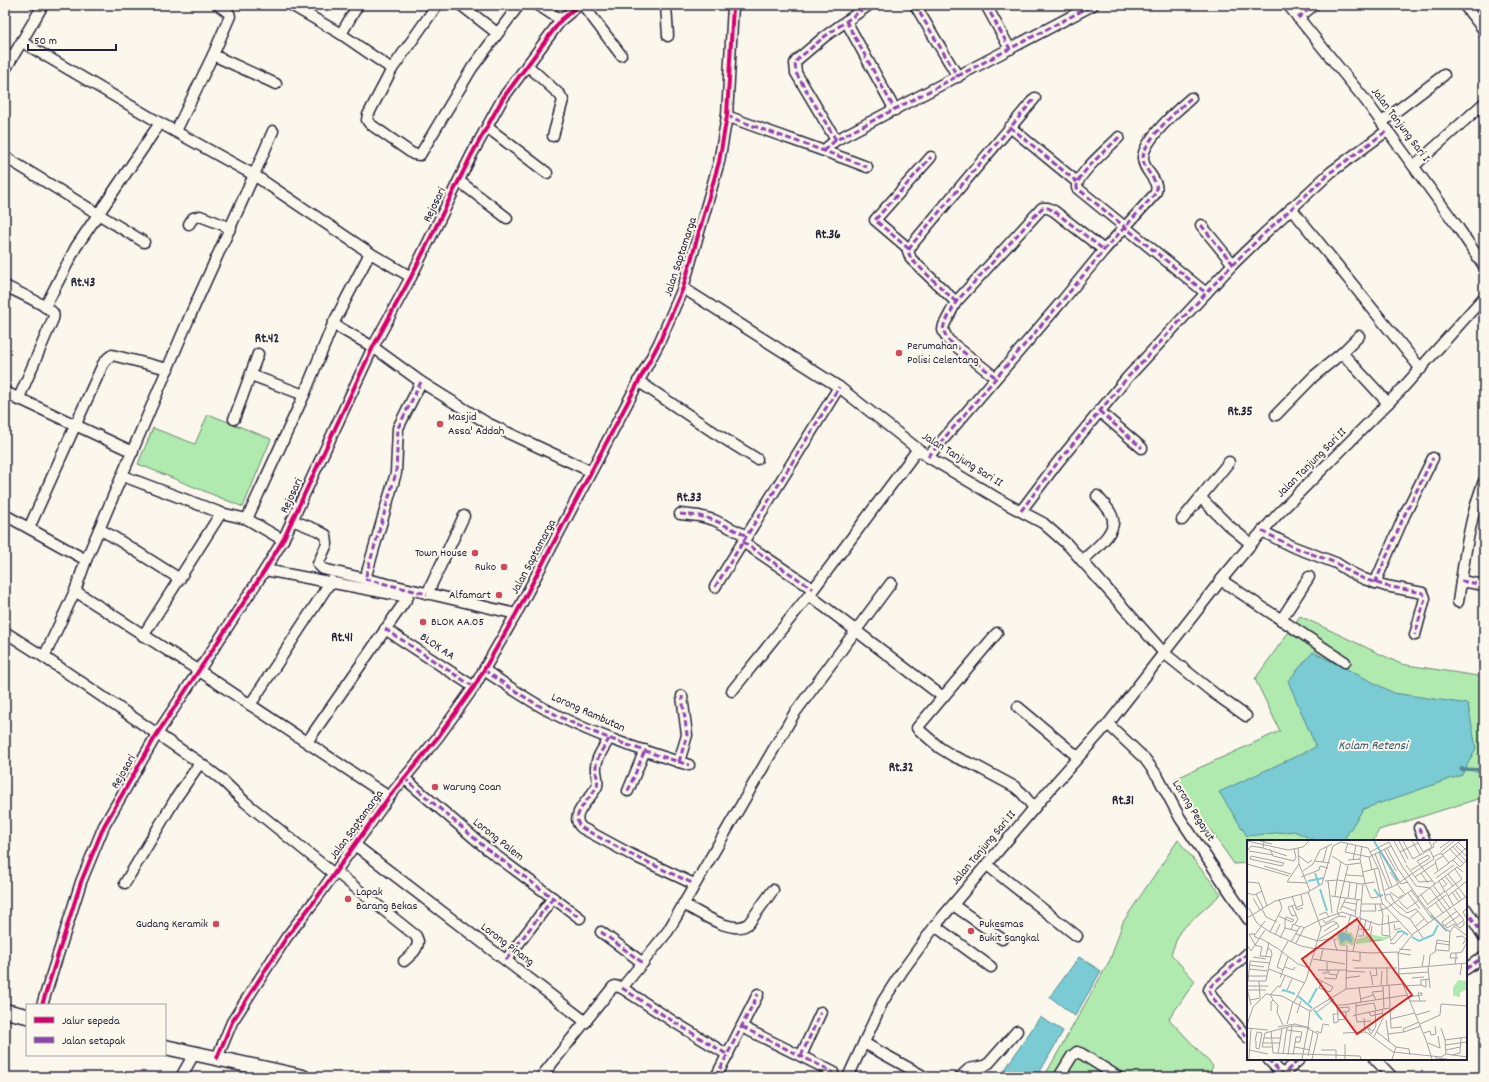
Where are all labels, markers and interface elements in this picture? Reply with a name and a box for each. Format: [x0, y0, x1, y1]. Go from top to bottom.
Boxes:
scale bar [28, 26, 116, 52]
text: 50 m [34, 33, 57, 50]
street label: Jalan Tanjung Sari I [1367, 84, 1434, 166]
street label: Rejosari [419, 185, 451, 225]
street label: Jalan Saptamarga [660, 215, 702, 299]
district label: Rt.36 [815, 226, 841, 245]
district label: Rt.43 [71, 274, 95, 293]
district label: Rt.42 [255, 330, 279, 349]
place label: Perumahan Polisi Celentang [907, 338, 979, 369]
marker: Perumahan Polisi Celentang [894, 348, 904, 358]
district label: Rt.35 [1227, 403, 1253, 422]
place label: Masjid Assa' Addah [448, 409, 504, 440]
marker: Masjid Assa' Addah [435, 419, 445, 429]
street label: Jalan Tanjung Sari II [1273, 424, 1351, 502]
street label: Jalan Tanjung Sari II [918, 428, 1006, 492]
street label: Rejosari [276, 476, 308, 516]
district label: Rt.33 [677, 489, 702, 508]
street label: Jalan Saptamarga [507, 516, 561, 597]
place label: Town House [415, 545, 467, 562]
marker: Town House [470, 548, 480, 558]
place label: Ruko [475, 559, 496, 576]
marker: Ruko [499, 562, 509, 572]
place label: Alfamart [449, 587, 492, 604]
marker: Alfamart [494, 590, 504, 600]
place label: BLOK AA.05 [431, 614, 484, 631]
marker: BLOK AA.05 [418, 617, 428, 627]
district label: Rt.41 [331, 629, 353, 648]
street label: BLOK AA [416, 629, 458, 665]
street label: Lorong Rambutan [548, 689, 628, 737]
water label: Kolam Retensi [1338, 737, 1410, 756]
street label: Rejosari [107, 752, 141, 792]
district label: Rt.32 [889, 759, 914, 778]
street label: Lorong Pegayut [1167, 777, 1219, 846]
place label: Warung Coan [443, 779, 502, 796]
marker: Warung Coan [430, 782, 440, 792]
street label: Jalan Saptamarga [326, 786, 388, 863]
district label: Rt.31 [1112, 792, 1134, 811]
street label: Jalan Tanjung Sari II [948, 807, 1020, 889]
street label: Lorong Palem [469, 815, 527, 865]
inset map [1247, 840, 1467, 1060]
place label: Lapak Barang Bekas [356, 884, 418, 915]
marker: Lapak Barang Bekas [343, 894, 353, 904]
place label: Gudang Keramik [136, 916, 208, 933]
place label: Pukesmas Bukit Sangkal [979, 916, 1039, 947]
marker: Gudang Keramik [211, 919, 221, 929]
street label: Lorong Pinang [477, 919, 537, 971]
marker: Pukesmas Bukit Sangkal [966, 926, 976, 936]
legend [26, 1004, 166, 1056]
text: Jalur sepeda [62, 1013, 120, 1030]
text: Jalan setapak [62, 1033, 125, 1050]

